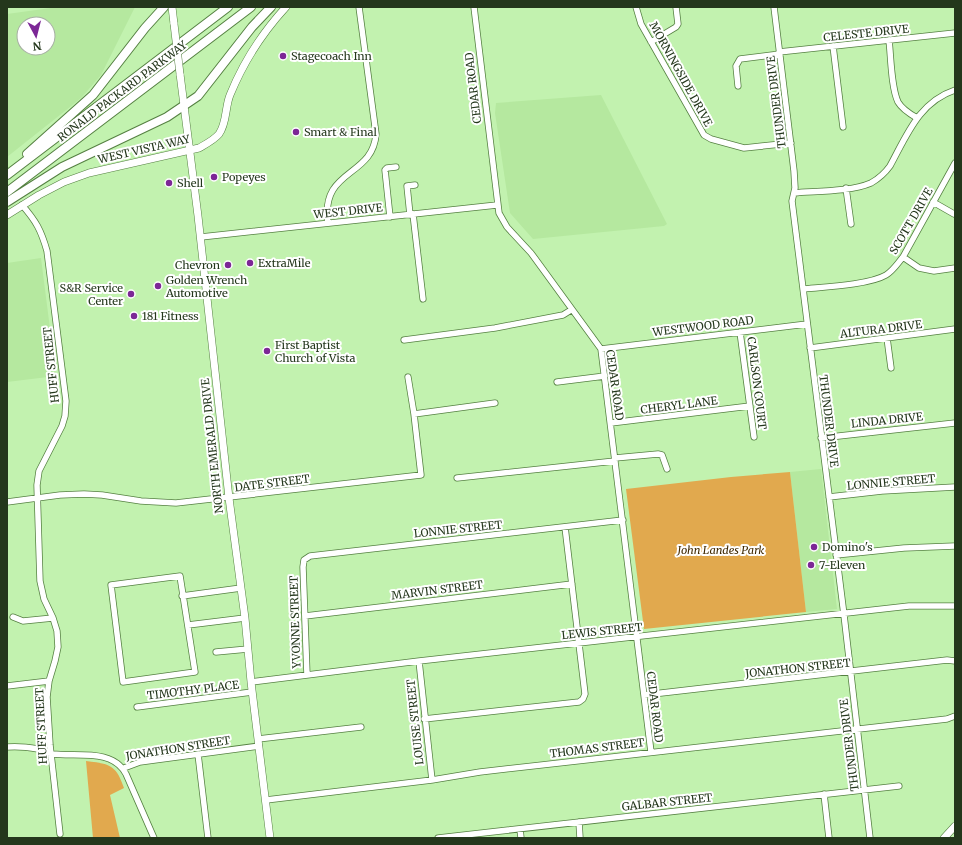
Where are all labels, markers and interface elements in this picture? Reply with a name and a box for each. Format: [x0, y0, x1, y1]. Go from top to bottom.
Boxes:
north arrow [16, 16, 56, 56]
street label: MORNINGSIDE DRIVE [646, 19, 716, 129]
street label: CELESTE DRIVE [823, 22, 910, 44]
street label: RONALD PACKARD PARKWAY [55, 37, 190, 144]
text: N [32, 38, 42, 53]
place label: Stagecoach Inn [291, 49, 373, 63]
marker: Stagecoach Inn [278, 51, 288, 61]
street label: CEDAR ROAD [462, 52, 484, 124]
street label: THUNDER DRIVE [763, 55, 789, 149]
place label: Smart & Final [304, 125, 377, 139]
marker: Smart & Final [291, 127, 301, 137]
street label: WEST VISTA WAY [96, 131, 192, 167]
place label: Popeyes [222, 170, 266, 184]
marker: Popeyes [209, 172, 219, 182]
place label: Shell [177, 176, 204, 190]
marker: Shell [164, 178, 174, 188]
street label: SCOTT DRIVE [886, 185, 936, 257]
street label: WEST DRIVE [312, 200, 383, 222]
place label: ExtraMile [258, 256, 311, 270]
place label: Chevron [175, 258, 221, 272]
marker: ExtraMile [245, 258, 255, 268]
marker: Chevron [223, 260, 233, 270]
place label: Golden Wrench Automotive [165, 273, 248, 300]
place label: S&R Service Center [59, 281, 123, 308]
marker: Golden Wrench Automotive [153, 281, 163, 291]
marker: S&R Service Center [126, 289, 136, 299]
place label: 181 Fitness [142, 309, 199, 323]
marker: 181 Fitness [129, 311, 139, 321]
street label: WESTWOOD ROAD [651, 313, 754, 339]
street label: ALTURA DRIVE [838, 317, 923, 341]
street label: HUFF STREET [40, 326, 62, 404]
street label: CARLSON COURT [744, 336, 770, 430]
place label: First Baptist Church of Vista [275, 338, 356, 365]
marker: First Baptist Church of Vista [262, 346, 272, 356]
street label: CEDAR ROAD [603, 349, 627, 421]
street label: THUNDER DRIVE [816, 374, 842, 468]
street label: NORTH EMERALD DRIVE [198, 378, 226, 514]
street label: CHERYL LANE [640, 393, 718, 417]
street label: LINDA DRIVE [850, 409, 924, 431]
street label: DATE STREET [234, 471, 311, 495]
street label: LONNIE STREET [846, 471, 936, 493]
street label: LONNIE STREET [413, 517, 503, 541]
place label: Domino's [822, 540, 873, 554]
marker: Domino's [809, 542, 819, 552]
park label: John Landes Park [677, 543, 764, 557]
place label: 7-Eleven [819, 558, 866, 572]
marker: 7-Eleven [806, 560, 816, 570]
street label: YVONNE STREET [286, 575, 304, 670]
street label: MARVIN STREET [390, 577, 484, 603]
street label: LEWIS STREET [561, 620, 643, 642]
street label: JONATHON STREET [744, 655, 852, 681]
street label: CEDAR ROAD [644, 671, 666, 743]
street label: TIMOTHY PLACE [146, 677, 240, 703]
street label: LOUISE STREET [404, 678, 426, 766]
street label: HUFF STREET [32, 687, 50, 764]
street label: THUNDER DRIVE [836, 698, 862, 792]
street label: JONATHON STREET [124, 733, 232, 763]
street label: THOMAS STREET [549, 735, 646, 761]
street label: GALBAR STREET [621, 790, 713, 814]

